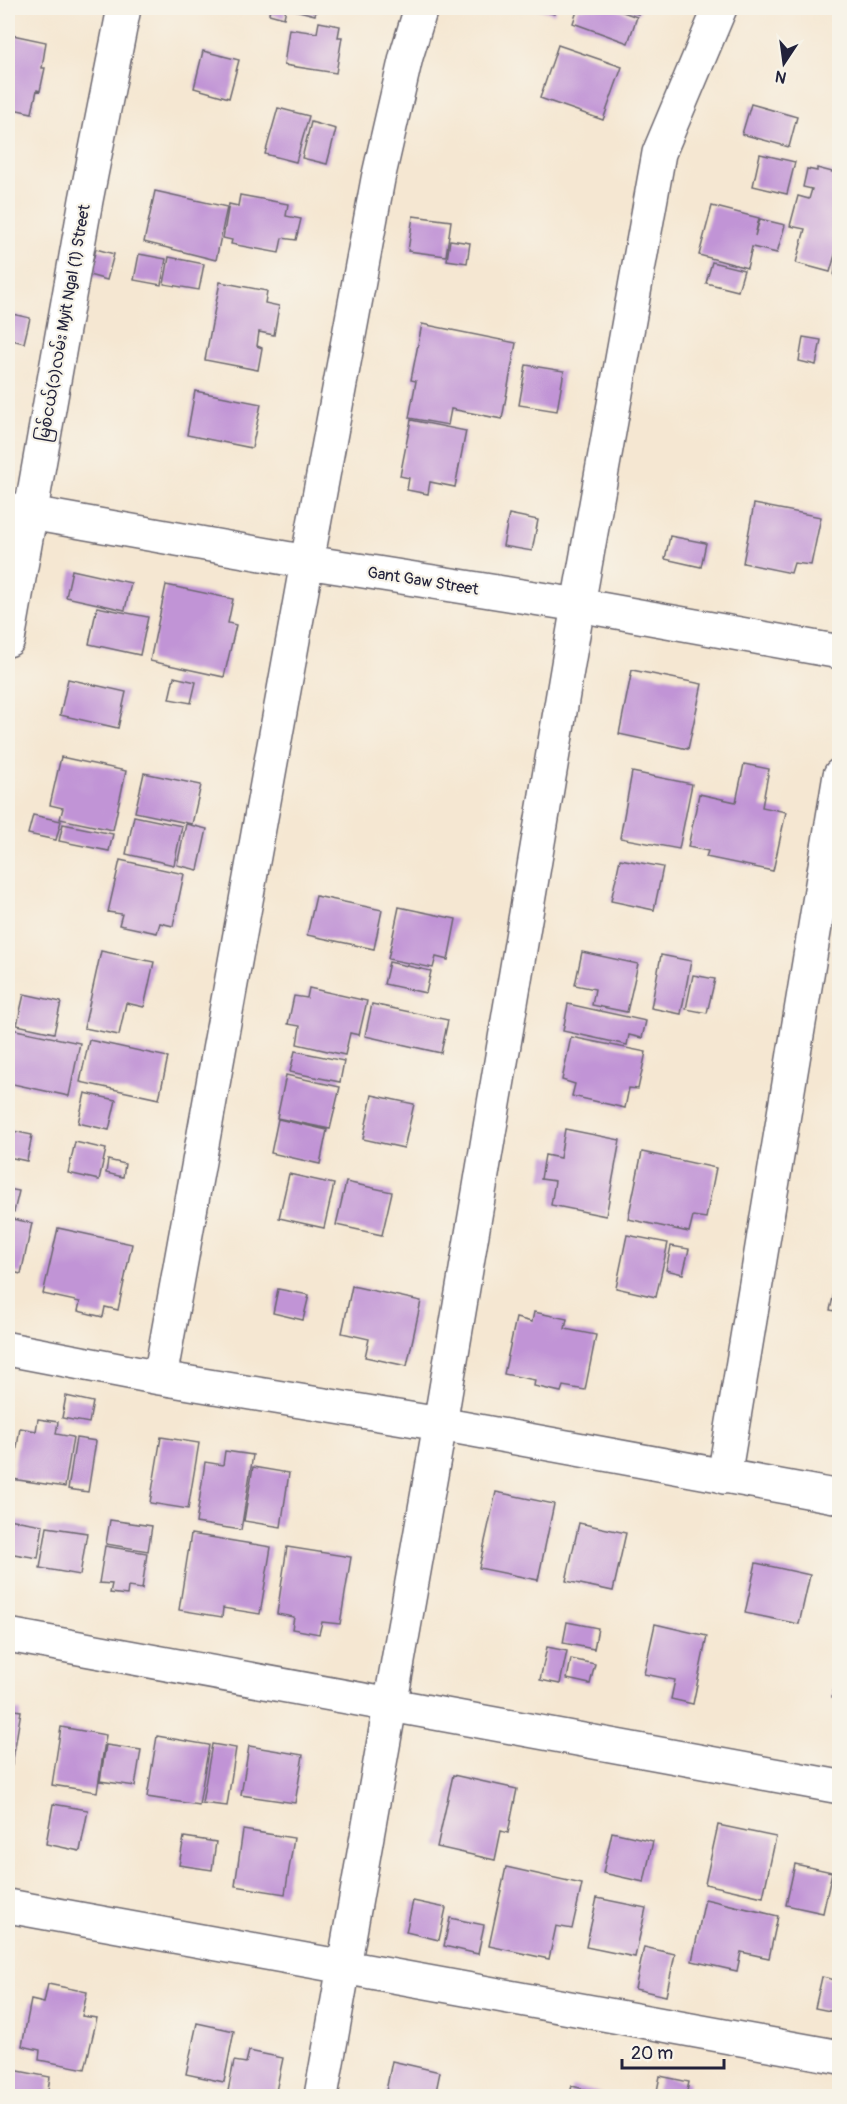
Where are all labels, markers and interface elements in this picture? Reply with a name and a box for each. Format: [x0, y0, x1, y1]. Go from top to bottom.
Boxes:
north arrow [754, 33, 814, 93]
text: N [773, 66, 788, 88]
street label: မြစ်ငယ်(၁)လမ်း Myit Ngal (1) Street [31, 202, 98, 444]
street label: Gant Gaw Street [366, 562, 480, 600]
scale bar [622, 2032, 724, 2070]
text: 20 m [631, 2042, 673, 2065]

